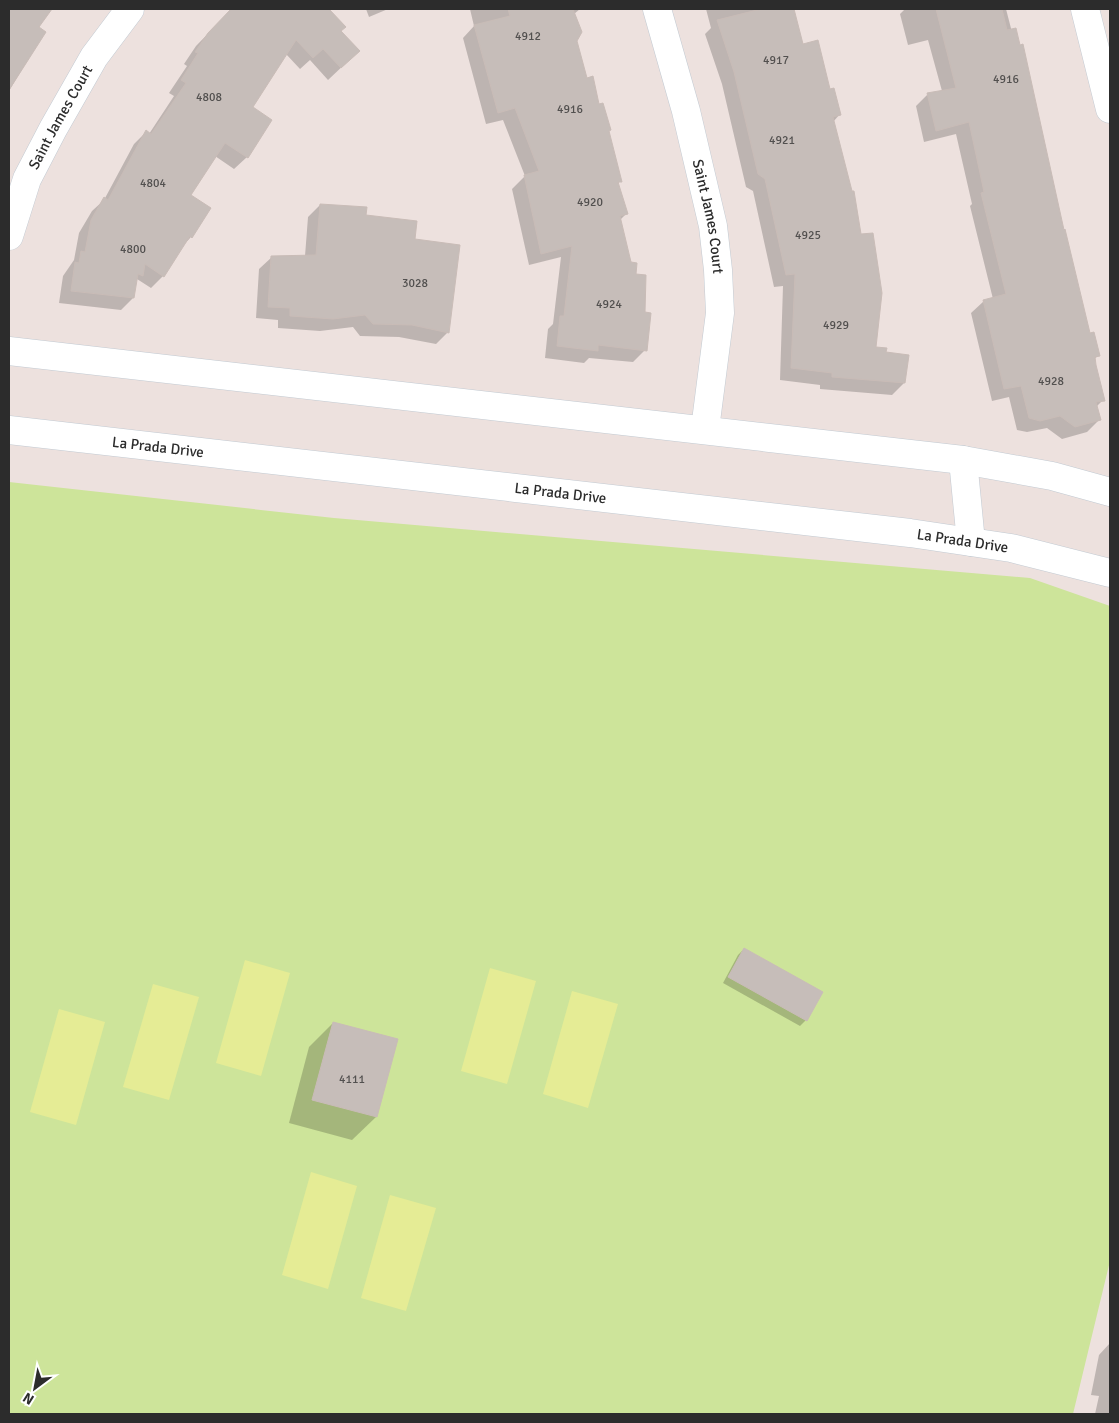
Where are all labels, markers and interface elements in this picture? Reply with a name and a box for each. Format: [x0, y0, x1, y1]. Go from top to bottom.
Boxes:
house number: 4912 [515, 29, 541, 44]
house number: 4917 [763, 53, 789, 68]
street label: Saint James Court [25, 62, 96, 172]
house number: 4916 [993, 72, 1019, 87]
house number: 4808 [196, 90, 222, 105]
house number: 4916 [557, 102, 583, 117]
house number: 4921 [769, 133, 795, 148]
street label: Saint James Court [689, 157, 727, 274]
house number: 4804 [140, 176, 166, 191]
house number: 4920 [577, 195, 603, 210]
house number: 4925 [795, 228, 821, 243]
house number: 4800 [120, 242, 146, 257]
house number: 3028 [402, 276, 428, 291]
house number: 4924 [596, 297, 622, 312]
house number: 4929 [823, 318, 849, 333]
house number: 4928 [1038, 374, 1064, 389]
street label: La Prada Drive [111, 433, 205, 461]
street label: La Prada Drive [514, 479, 607, 507]
street label: La Prada Drive [916, 525, 1010, 556]
house number: 4111 [339, 1072, 365, 1087]
north arrow [10, 1363, 60, 1413]
text: N [20, 1389, 37, 1408]

